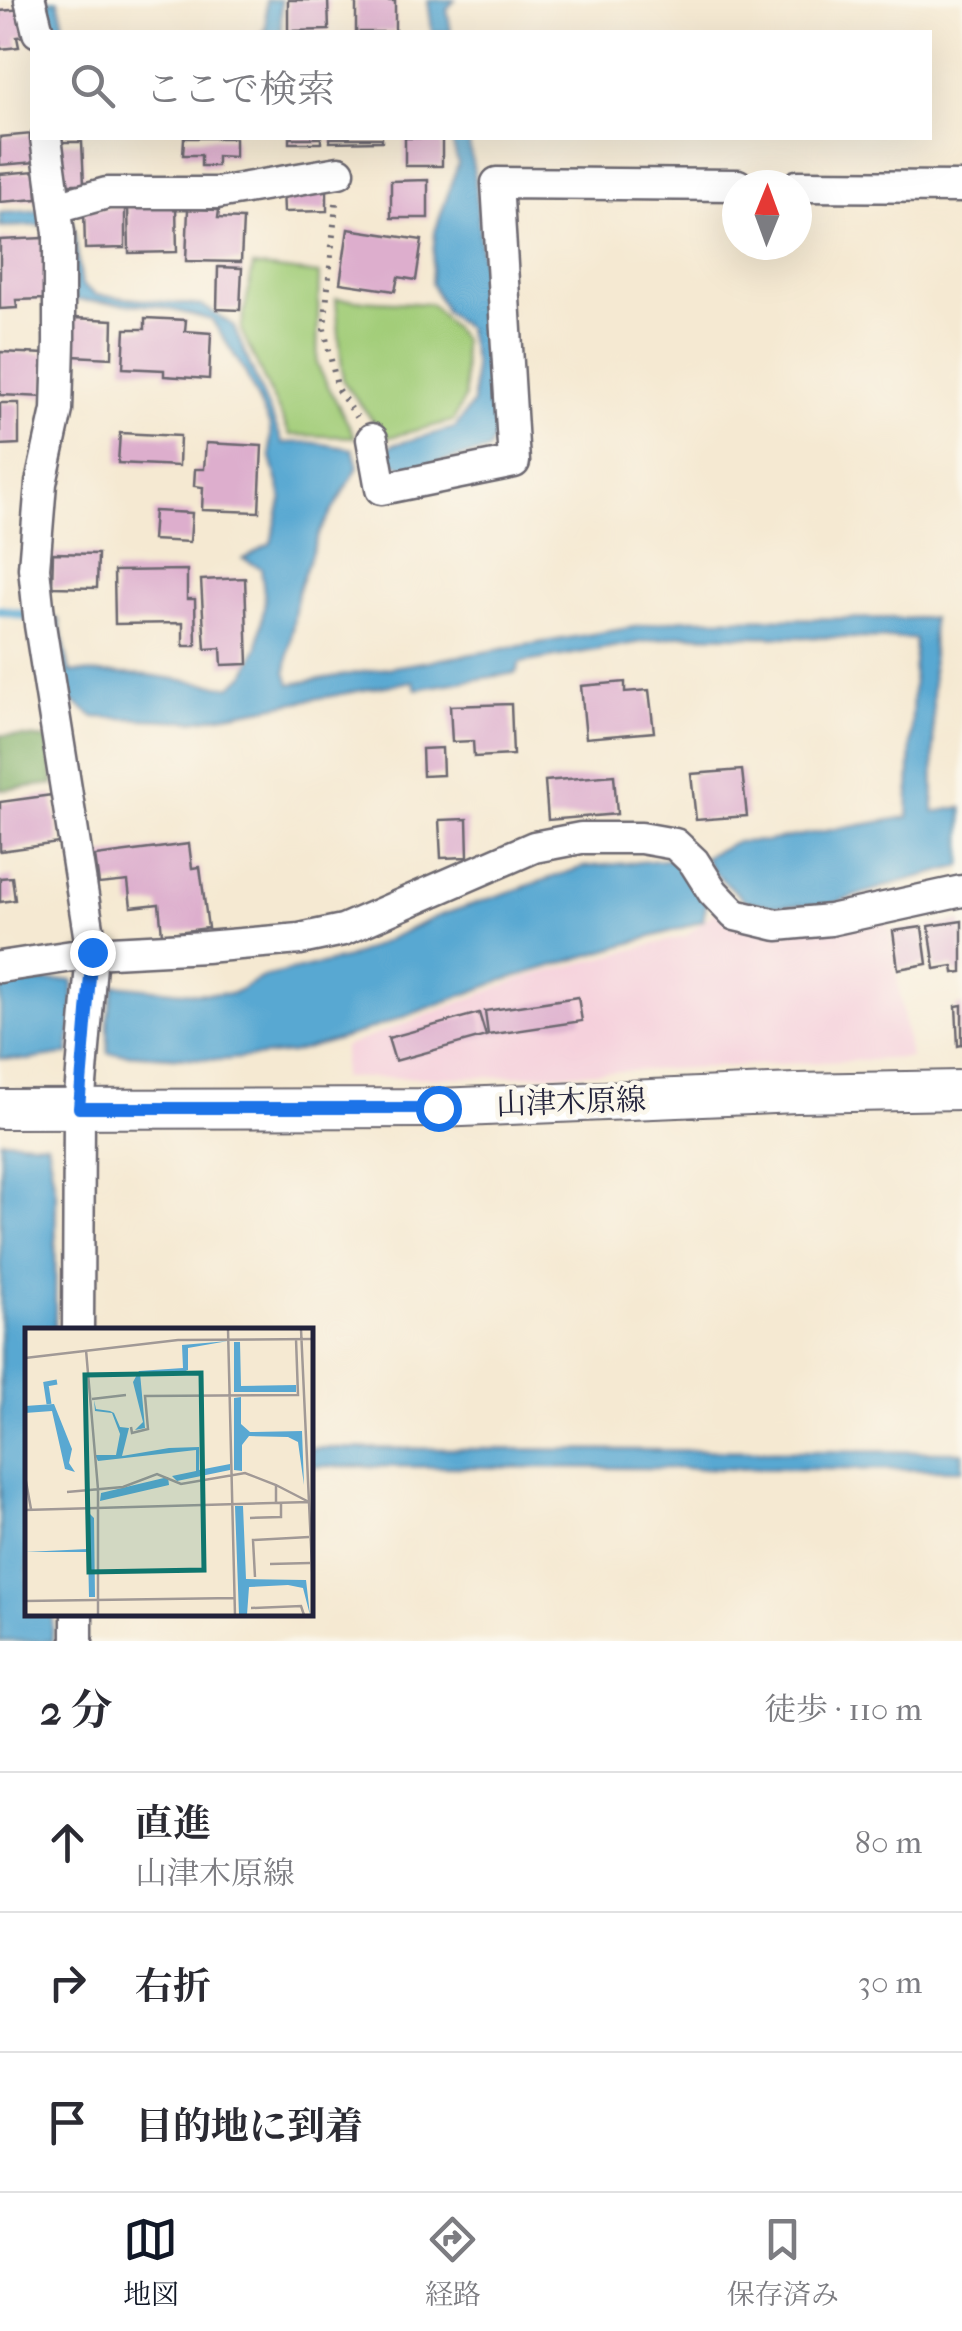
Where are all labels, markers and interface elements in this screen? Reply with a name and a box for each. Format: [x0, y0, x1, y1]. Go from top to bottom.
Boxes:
search box [30, 30, 932, 140]
icon: search [65, 58, 120, 113]
text: ここで検索 [145, 67, 335, 112]
north arrow [722, 170, 812, 260]
route end [70, 930, 116, 976]
street label: 山津木原線 [495, 1082, 647, 1123]
route start [416, 1086, 462, 1132]
inset map [25, 1328, 312, 1616]
text: 2 分 [40, 1686, 113, 1735]
text: 徒歩 · 110 m [764, 1691, 922, 1728]
text: 直進 [135, 1801, 211, 1846]
icon: ahead [40, 1815, 95, 1870]
text: 80 m [855, 1824, 922, 1861]
text: 山津木原線 [135, 1855, 295, 1892]
icon: right [40, 1955, 95, 2010]
text: 右折 [135, 1964, 211, 2009]
text: 30 m [858, 1964, 922, 2001]
icon: arrive [40, 2095, 95, 2150]
text: 目的地に到着 [135, 2104, 363, 2149]
tab: 地図 [123, 2212, 179, 2312]
tab: 経路 [425, 2212, 481, 2312]
tab: 保存済み [727, 2212, 839, 2312]

